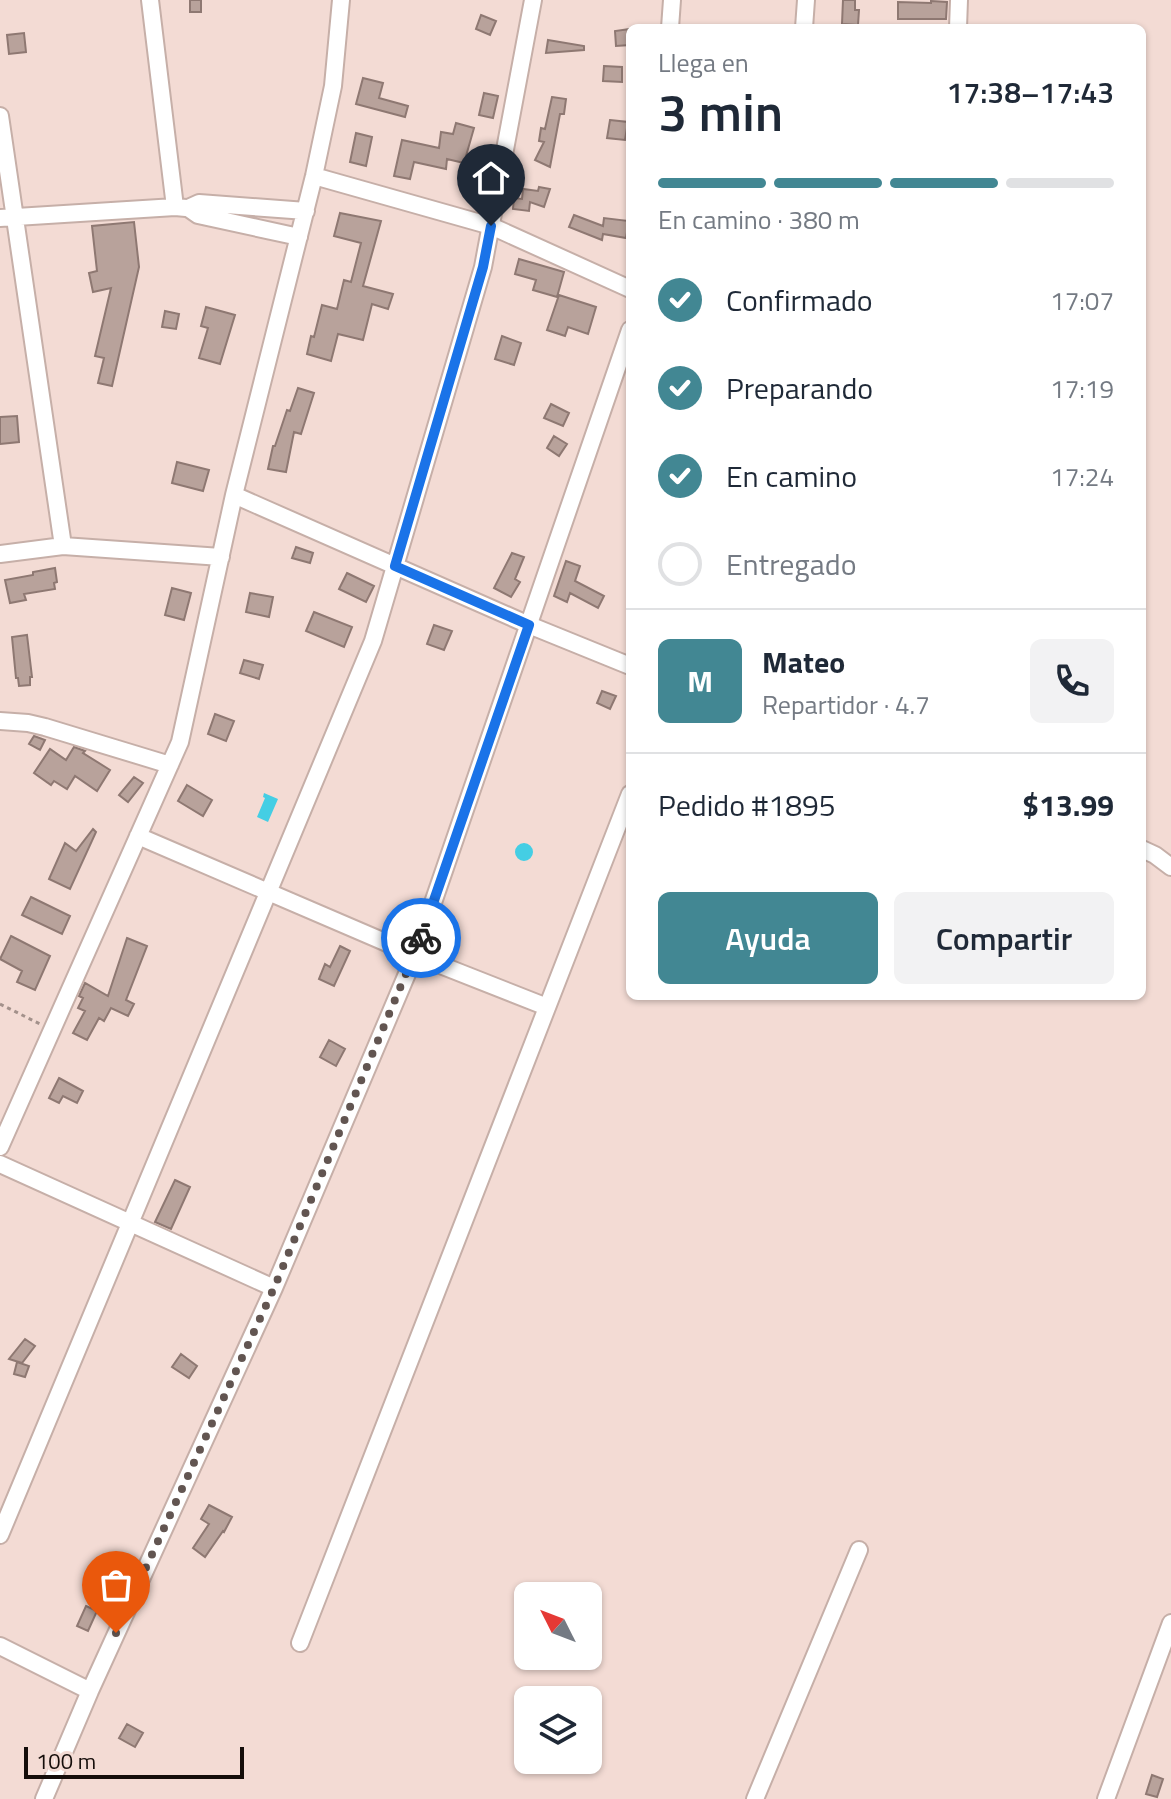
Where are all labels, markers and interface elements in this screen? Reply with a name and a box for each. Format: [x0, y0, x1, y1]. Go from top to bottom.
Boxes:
text: Llega en [658, 43, 749, 82]
text: 17:38–17:43 [947, 69, 1114, 115]
text: 3 min [658, 72, 783, 151]
pin [457, 144, 525, 226]
icon: home [469, 156, 513, 200]
text: En camino · 380 m [658, 200, 860, 239]
text: Confirmado [726, 277, 873, 323]
icon: check [658, 278, 702, 322]
text: 17:07 [1050, 281, 1114, 320]
text: Preparando [726, 365, 873, 411]
icon: check [658, 366, 702, 410]
text: 17:19 [1050, 369, 1114, 408]
text: En camino [726, 453, 857, 499]
icon: check [658, 454, 702, 498]
text: 17:24 [1050, 457, 1114, 496]
text: Entregado [726, 541, 857, 587]
text: Mateo [762, 639, 845, 685]
button: phone [1030, 639, 1114, 723]
text: M [687, 658, 713, 704]
text: Repartidor · 4.7 [762, 685, 930, 724]
text: Pedido #1895 [658, 782, 836, 828]
text: $13.99 [1022, 782, 1114, 828]
button: Ayuda [658, 892, 878, 984]
button: Compartir [894, 892, 1114, 984]
courier [381, 898, 461, 978]
icon: bike [399, 916, 443, 960]
pin [82, 1551, 150, 1633]
icon: bag [94, 1563, 138, 1607]
north arrow [514, 1582, 602, 1670]
map controls [514, 1582, 602, 1774]
button: layers [514, 1686, 602, 1774]
scale bar [24, 1743, 244, 1779]
text: 100 m [36, 1744, 96, 1778]

